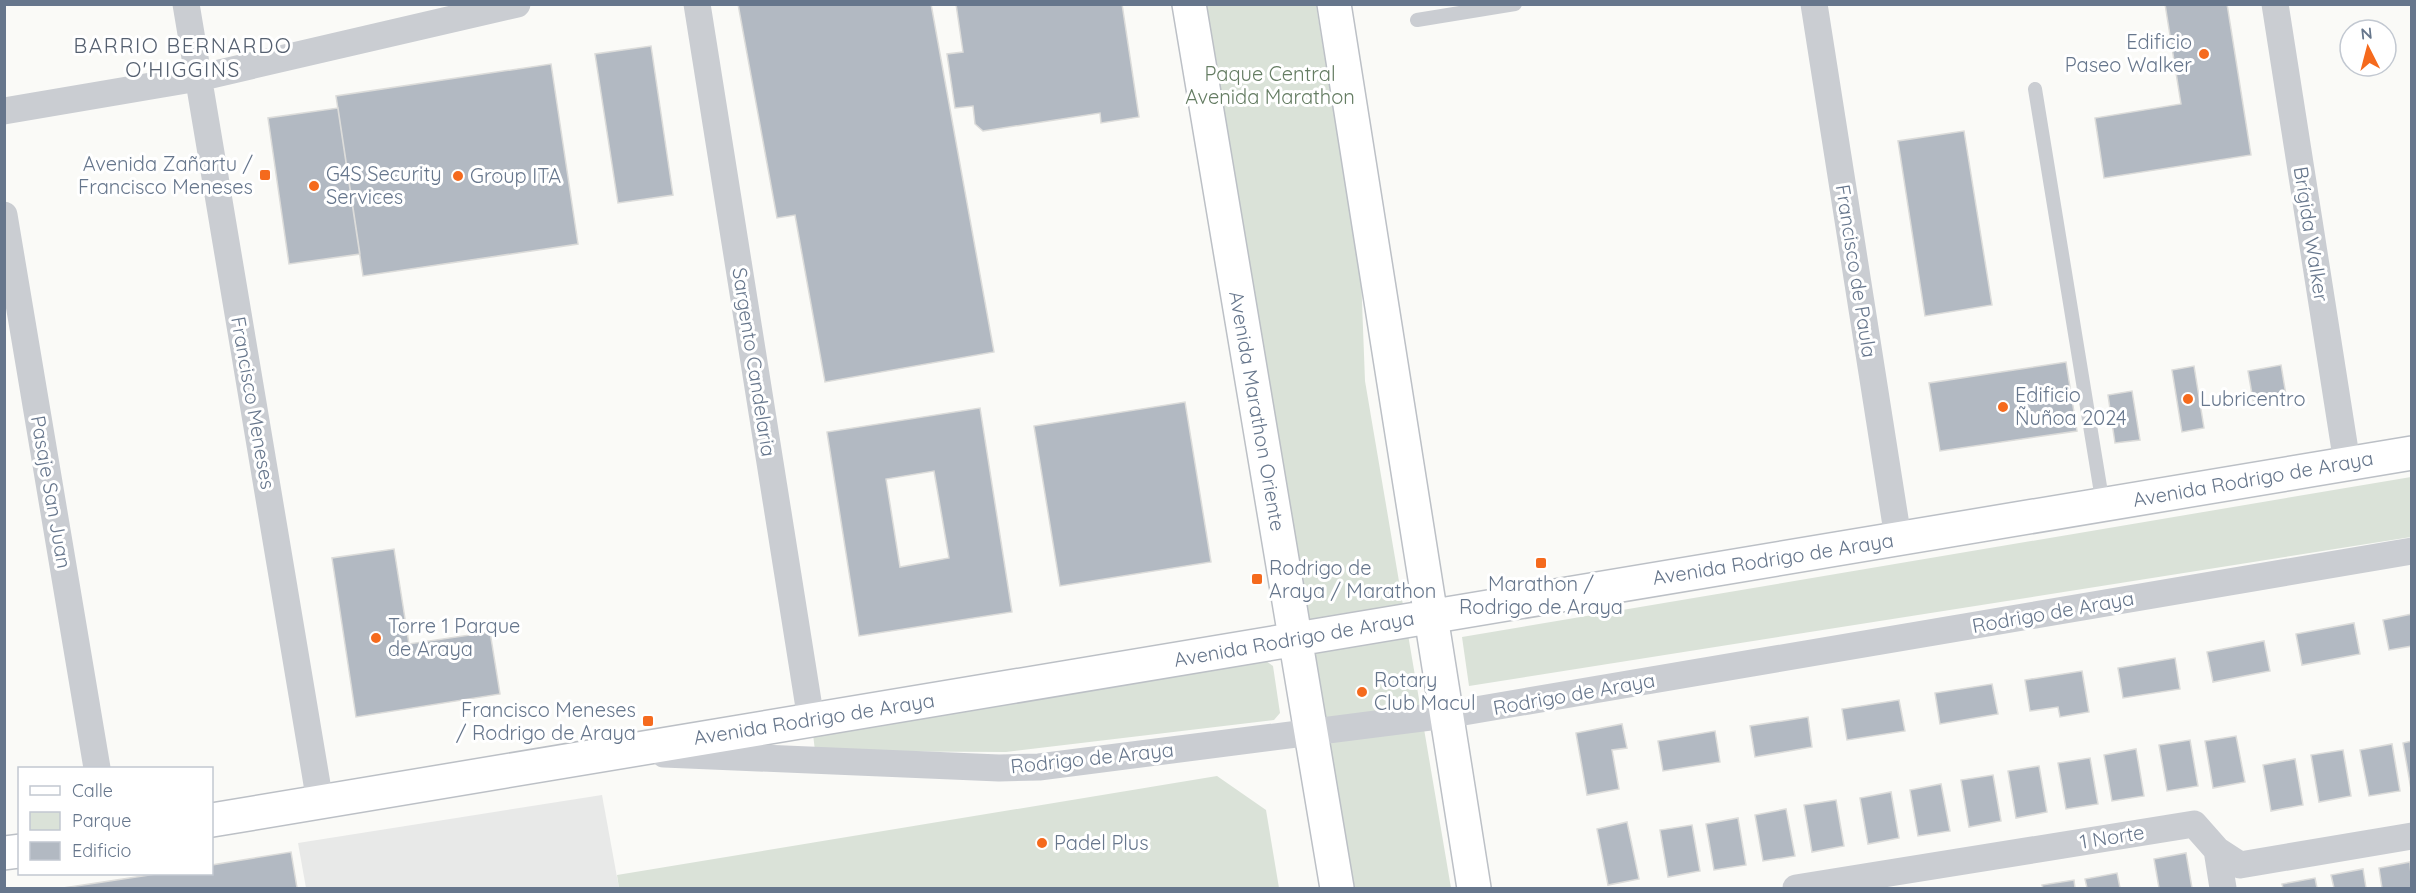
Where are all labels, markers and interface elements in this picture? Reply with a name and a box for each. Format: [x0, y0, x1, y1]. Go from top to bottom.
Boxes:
north arrow [2338, 18, 2398, 78]
text: N [2360, 23, 2373, 44]
place label: Edificio Paseo Walker [2065, 29, 2192, 77]
district label: BARRIO BERNARDO O'HIGGINS [74, 32, 292, 82]
marker: Edificio Paseo Walker [2197, 47, 2211, 61]
park label: Paque Central Avenida Marathon [1185, 61, 1355, 109]
place label: Avenida Zañartu / Francisco Meneses [78, 151, 254, 199]
place label: G4S Security Services [326, 161, 442, 209]
place label: Group ITA [470, 163, 561, 188]
street label: Brígida Walker [2288, 165, 2335, 304]
marker: Avenida Zañartu / Francisco Meneses [258, 168, 272, 182]
marker: Group ITA [451, 169, 465, 183]
marker: G4S Security Services [307, 179, 321, 193]
street label: Francisco de Paula [1830, 183, 1883, 359]
street label: Sargento Candelaria [727, 266, 782, 458]
street label: Avenida Marathon Oriente [1224, 289, 1291, 533]
street label: Francisco Meneses [226, 315, 281, 491]
place label: Edificio Ñuñoa 2024 [2015, 382, 2126, 430]
place label: Lubricentro [2200, 386, 2305, 411]
marker: Lubricentro [2181, 392, 2195, 406]
marker: Edificio Ñuñoa 2024 [1996, 400, 2010, 414]
street label: Pasaje San Juan [26, 414, 77, 570]
street label: Avenida Rodrigo de Araya [2131, 445, 2375, 512]
street label: Avenida Rodrigo de Araya [1651, 527, 1895, 590]
place label: Rodrigo de Araya / Marathon [1269, 555, 1436, 603]
marker: Marathon / Rodrigo de Araya [1534, 556, 1548, 570]
place label: Marathon / Rodrigo de Araya [1459, 571, 1623, 619]
marker: Rodrigo de Araya / Marathon [1250, 572, 1264, 586]
street label: Rodrigo de Araya [1970, 585, 2136, 638]
street label: Avenida Rodrigo de Araya [1172, 605, 1416, 672]
place label: Torre 1 Parque de Araya [388, 613, 520, 661]
marker: Torre 1 Parque de Araya [369, 631, 383, 645]
place label: Rotary Club Macul [1374, 667, 1476, 715]
street label: Rodrigo de Araya [1491, 667, 1657, 720]
marker: Rotary Club Macul [1355, 685, 1369, 699]
street label: Avenida Rodrigo de Araya [692, 687, 936, 750]
place label: Francisco Meneses / Rodrigo de Araya [456, 697, 636, 745]
marker: Francisco Meneses / Rodrigo de Araya [641, 714, 655, 728]
street label: Rodrigo de Araya [1009, 737, 1175, 779]
legend [18, 767, 213, 875]
text: Calle [72, 779, 113, 802]
text: Parque [72, 809, 131, 832]
street label: 1 Norte [2078, 819, 2146, 854]
place label: Padel Plus [1054, 830, 1149, 855]
marker: Padel Plus [1035, 836, 1049, 850]
text: Edificio [72, 839, 131, 862]

